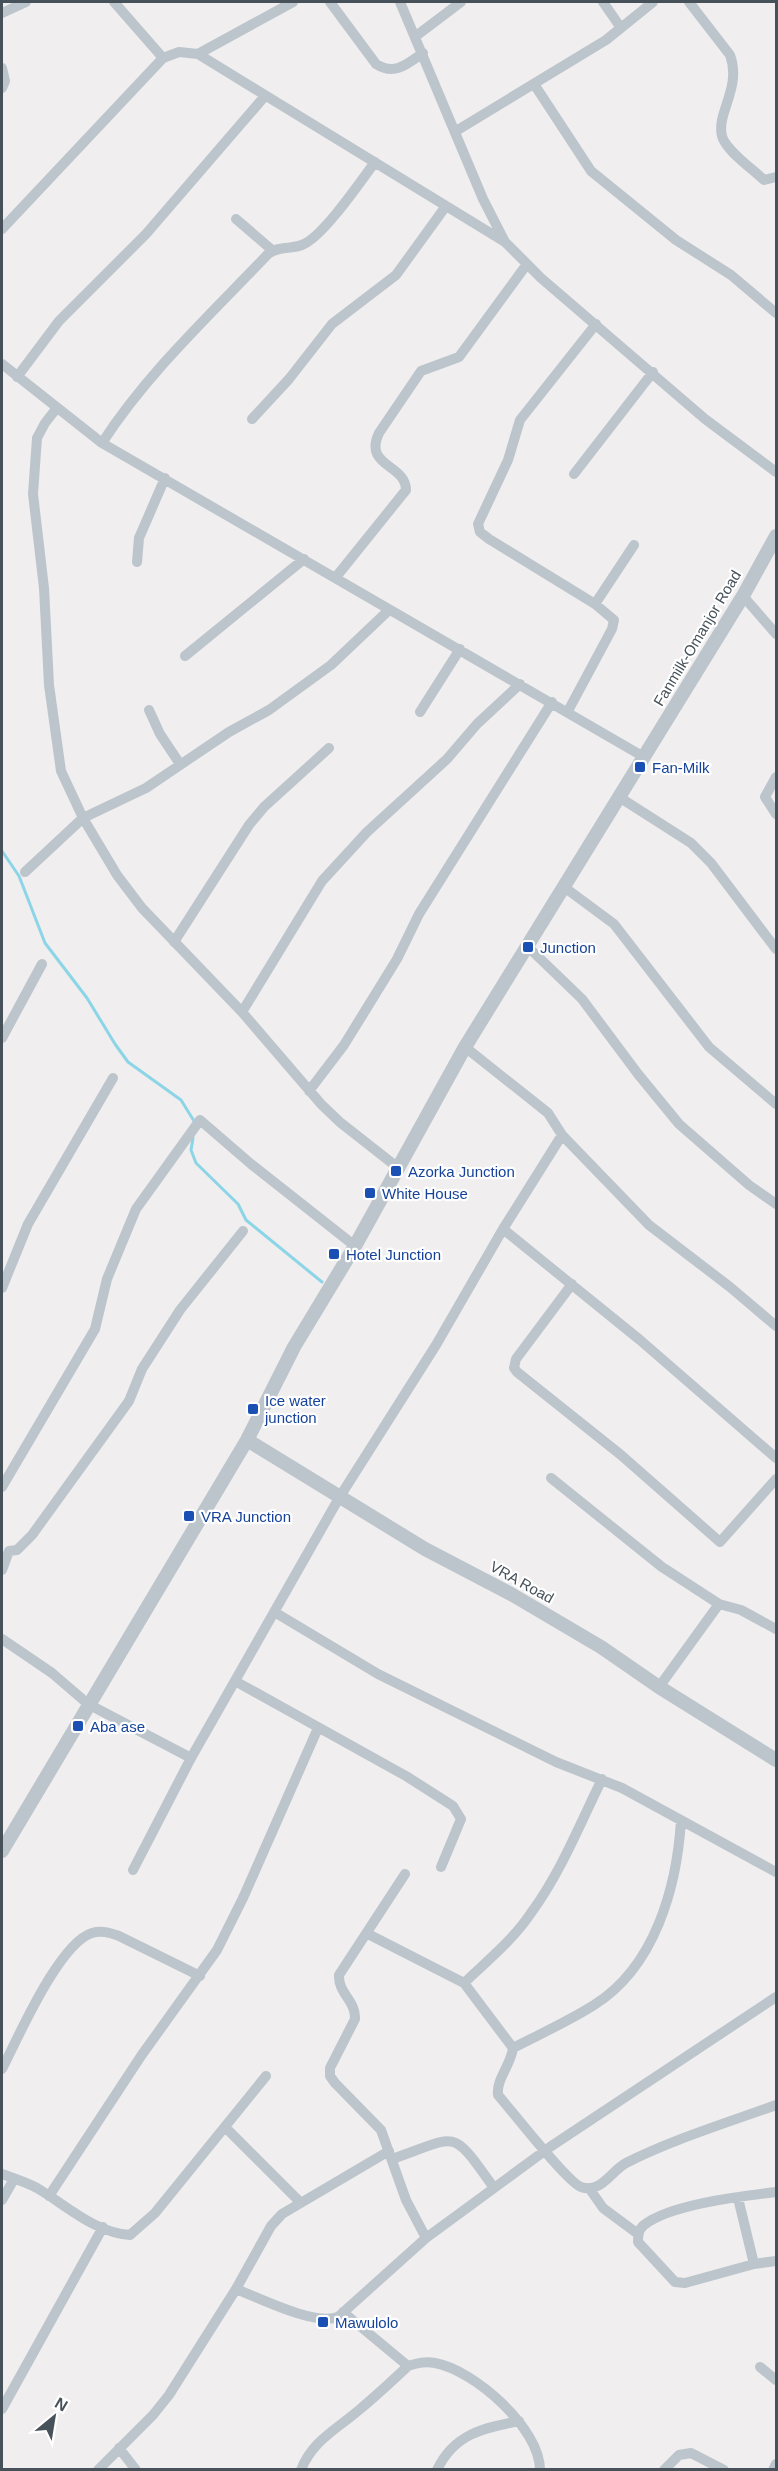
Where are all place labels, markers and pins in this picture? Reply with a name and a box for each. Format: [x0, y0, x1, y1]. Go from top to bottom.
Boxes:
place label: Fan-Milk [652, 759, 710, 776]
marker: Fan-Milk [633, 760, 647, 774]
place label: Junction [540, 939, 596, 956]
marker: Junction [521, 940, 535, 954]
place label: Azorka Junction [408, 1163, 515, 1180]
marker: Azorka Junction [389, 1164, 403, 1178]
place label: White House [382, 1185, 468, 1202]
marker: White House [363, 1186, 377, 1200]
place label: Hotel Junction [346, 1246, 441, 1263]
marker: Hotel Junction [327, 1247, 341, 1261]
place label: Ice water junction [264, 1392, 326, 1426]
marker: Ice water junction [246, 1402, 260, 1416]
place label: VRA Junction [201, 1508, 291, 1525]
marker: VRA Junction [182, 1509, 196, 1523]
place label: Aba ase [90, 1718, 145, 1735]
marker: Aba ase [71, 1719, 85, 1733]
place label: Mawulolo [335, 2314, 398, 2331]
marker: Mawulolo [316, 2315, 330, 2329]

